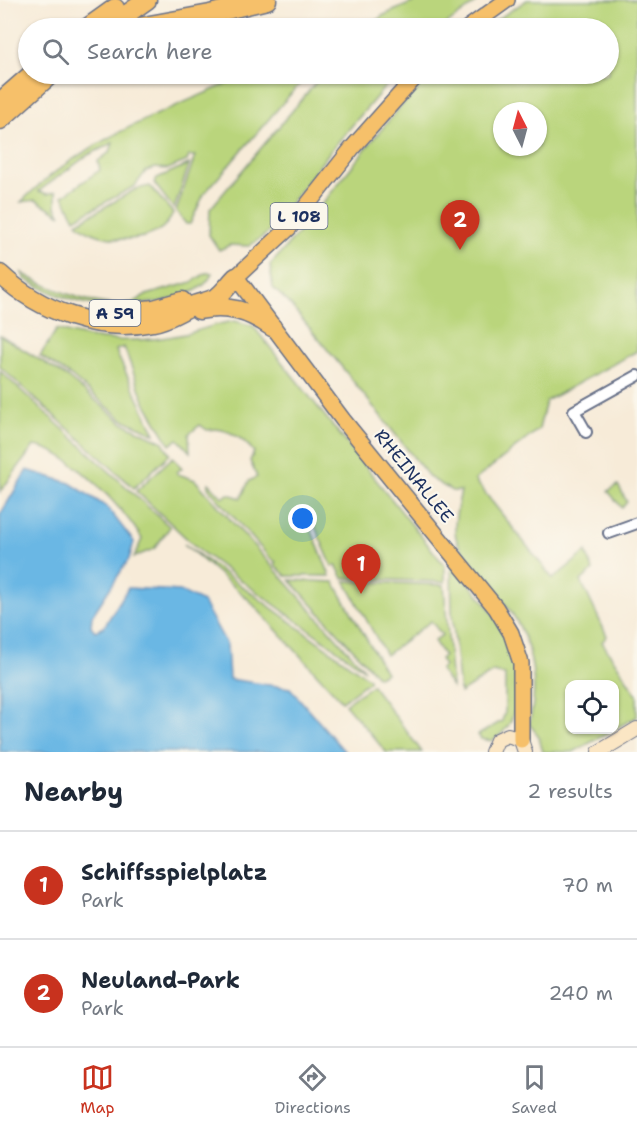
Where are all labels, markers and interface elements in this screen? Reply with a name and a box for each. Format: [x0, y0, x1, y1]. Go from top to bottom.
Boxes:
search box [18, 18, 619, 84]
icon: search [39, 35, 72, 68]
text: Search here [87, 37, 213, 66]
north arrow [493, 102, 547, 156]
pin: 2 [440, 200, 480, 250]
road number: L 108 [270, 203, 328, 229]
road number: A 59 [90, 300, 140, 326]
street label: RHEINALLEE [369, 424, 459, 528]
your location [288, 504, 317, 533]
pin: 1 [342, 544, 380, 594]
map controls [565, 680, 619, 734]
button: locate [565, 680, 619, 734]
text: Nearby [24, 774, 123, 809]
text: 2 results [527, 778, 613, 804]
text: Schiffsspielplatz [81, 858, 267, 887]
text: 1 [39, 872, 48, 898]
text: 70 m [561, 872, 613, 898]
text: Park [81, 887, 124, 913]
text: Neuland-Park [81, 966, 240, 995]
text: 2 [37, 980, 51, 1006]
text: 240 m [548, 980, 613, 1006]
text: Park [81, 995, 124, 1021]
tab: Map [80, 1061, 114, 1118]
tab: Directions [275, 1061, 351, 1118]
tab: Saved [511, 1061, 557, 1118]

